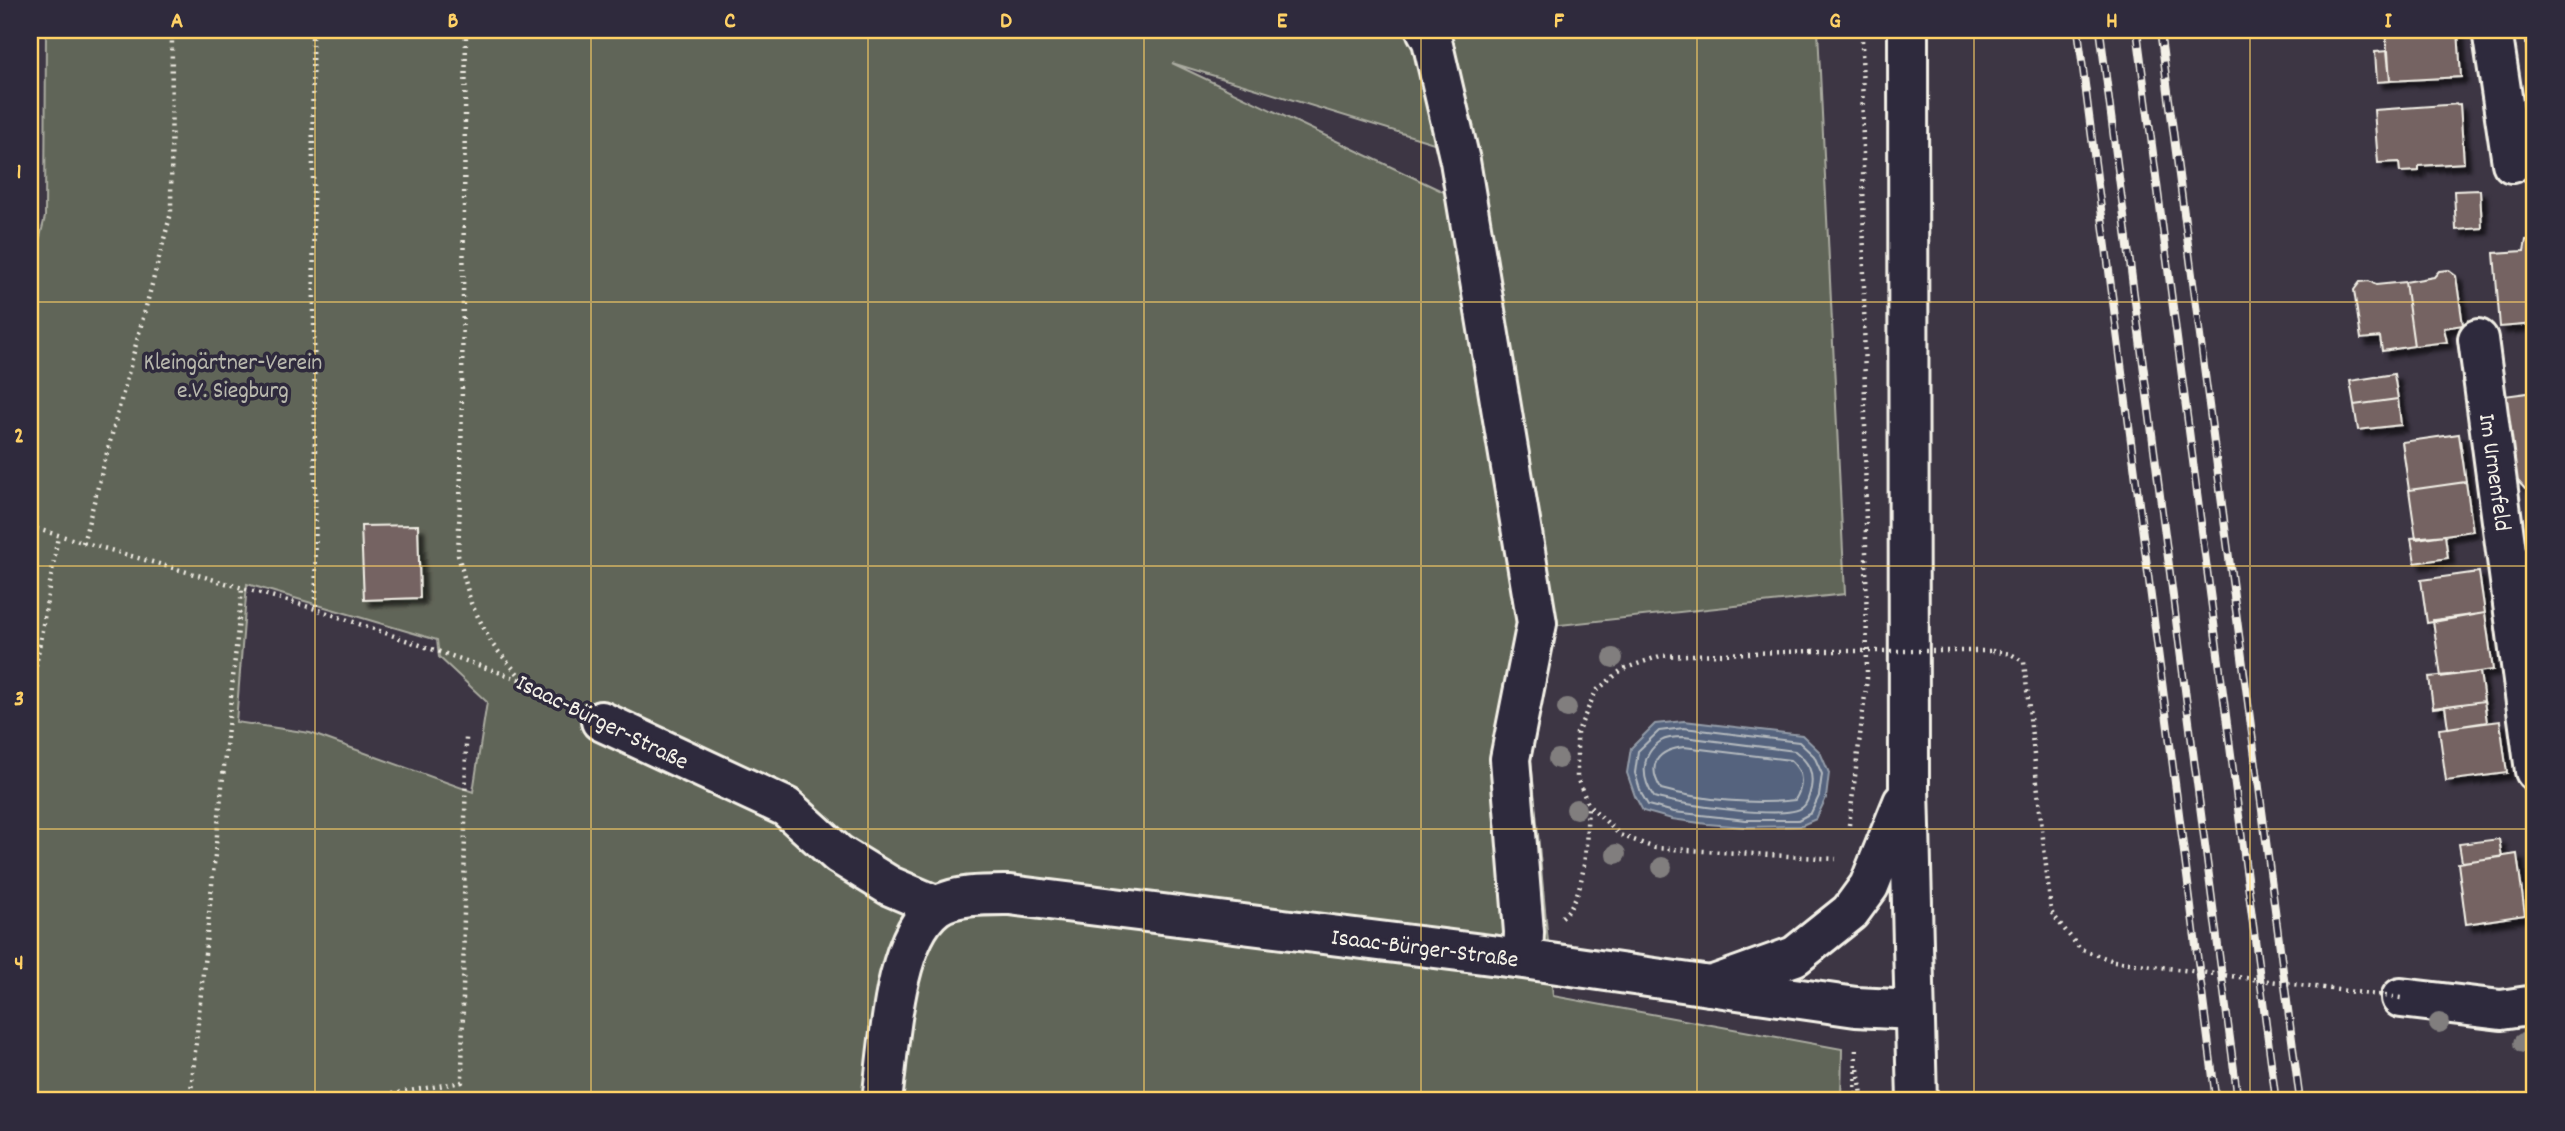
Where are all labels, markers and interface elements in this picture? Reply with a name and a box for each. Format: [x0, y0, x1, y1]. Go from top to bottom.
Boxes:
text: A [171, 6, 183, 39]
text: B [448, 6, 459, 39]
text: C [724, 6, 736, 39]
text: D [1000, 6, 1012, 39]
text: E [1277, 6, 1288, 39]
text: F [1554, 6, 1565, 39]
text: G [1829, 6, 1841, 39]
text: H [2106, 6, 2118, 39]
text: I [2384, 6, 2392, 39]
text: 1 [16, 157, 22, 190]
park label: Kleingärtner-Verein e.V. Siegburg [144, 347, 322, 409]
street label: Im Urnenfeld [2468, 411, 2518, 534]
text: 2 [14, 421, 24, 454]
street label: Isaac-Bürger-Straße [510, 667, 694, 780]
text: 3 [14, 684, 24, 717]
street label: Isaac-Bürger-Straße [1329, 922, 1520, 978]
text: 4 [14, 948, 24, 981]

